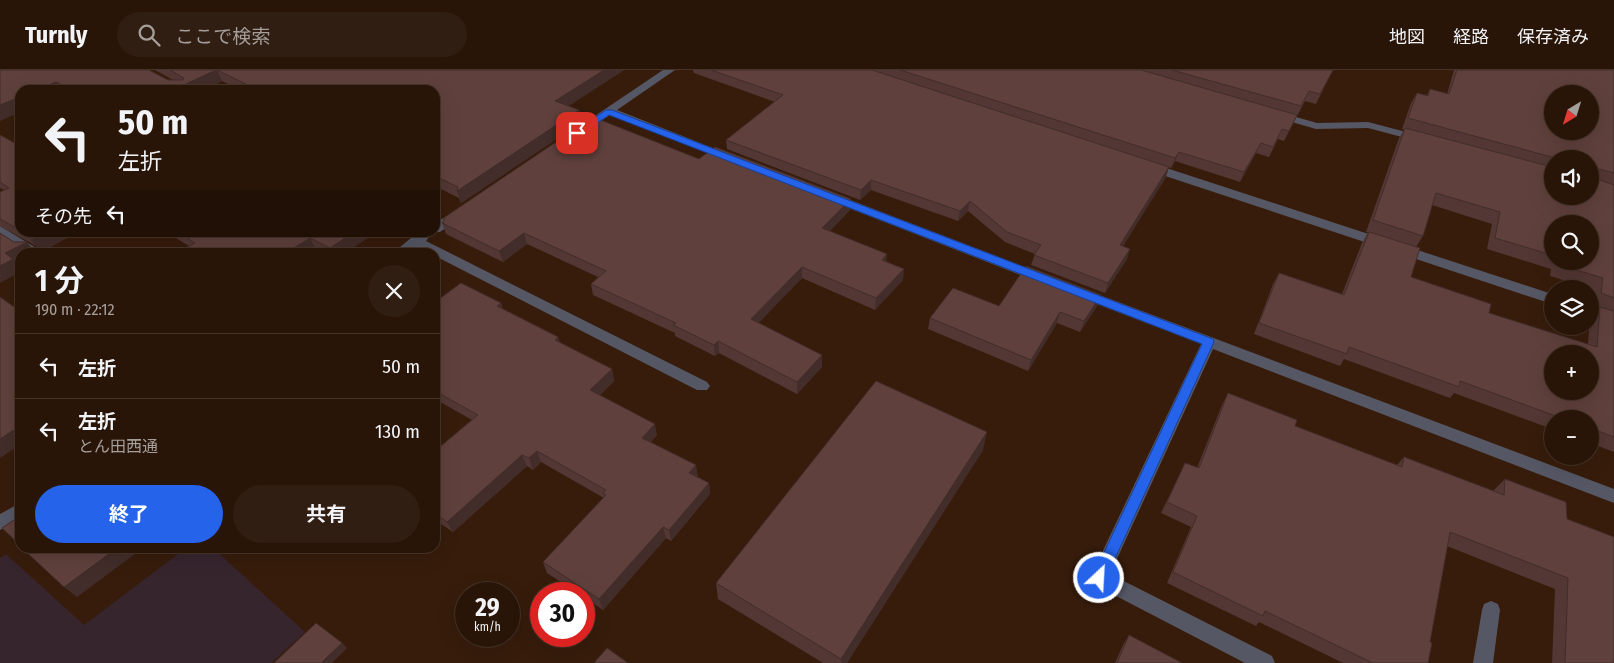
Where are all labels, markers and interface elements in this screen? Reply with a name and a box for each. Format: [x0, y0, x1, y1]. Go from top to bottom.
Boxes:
search box [117, 12, 467, 57]
text: Turnly [25, 21, 87, 49]
icon: search [135, 21, 163, 49]
text: ここで検索 [175, 25, 270, 48]
text: 地図 [1389, 26, 1425, 48]
text: 経路 [1453, 26, 1489, 48]
text: 保存済み [1517, 26, 1589, 48]
north arrow [1544, 85, 1599, 140]
map controls [1544, 85, 1599, 465]
text: 50 m [118, 101, 188, 143]
icon: left [35, 105, 100, 170]
pin [556, 112, 598, 154]
icon: arrive [563, 119, 591, 147]
text: 左折 [118, 148, 162, 175]
button: sound [1544, 150, 1599, 205]
icon: left [102, 200, 130, 228]
text: その先 [35, 205, 92, 228]
button: search [1544, 215, 1599, 270]
text: 1 分 [35, 263, 84, 299]
button: close [368, 265, 420, 317]
button: layers [1544, 280, 1599, 335]
text: 190 m · 22:12 [35, 300, 114, 319]
button: + [1544, 345, 1599, 400]
icon: left [35, 352, 63, 380]
text: 50 m [382, 355, 420, 378]
text: 左折 [78, 357, 116, 380]
text: 左折 [78, 410, 116, 433]
button: − [1544, 410, 1599, 465]
icon: left [35, 417, 63, 445]
text: 130 m [375, 420, 420, 443]
text: とん田西通 [78, 437, 158, 456]
button: 終了 [35, 485, 223, 543]
button: 共有 [233, 485, 420, 543]
position arrow [1072, 551, 1124, 603]
speed limit sign: 30 [530, 582, 595, 647]
text: 29 [475, 593, 500, 623]
text: km/h [474, 620, 501, 634]

